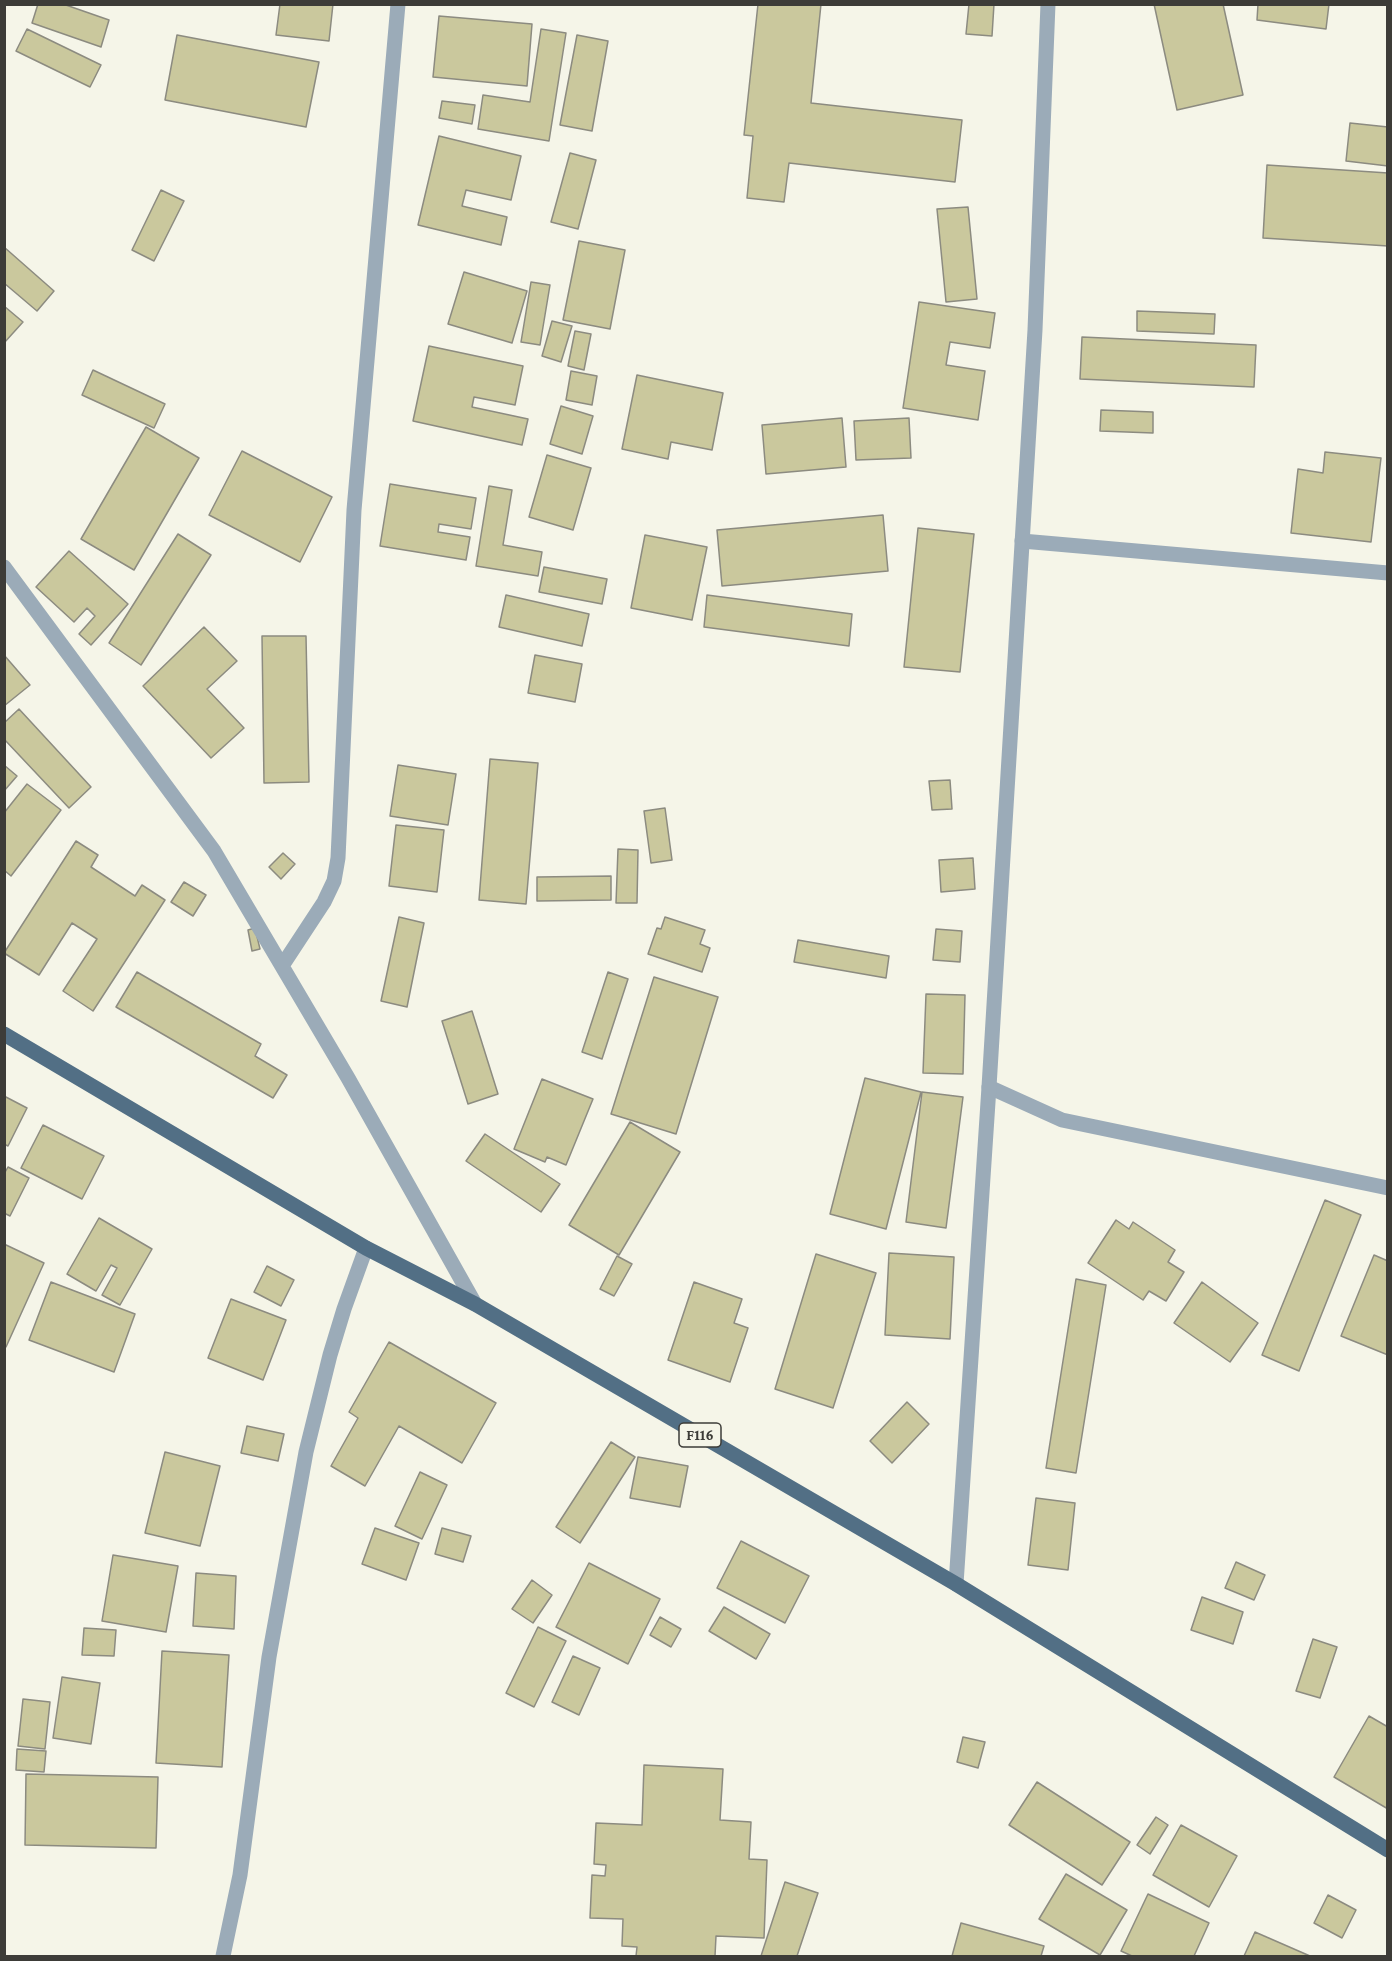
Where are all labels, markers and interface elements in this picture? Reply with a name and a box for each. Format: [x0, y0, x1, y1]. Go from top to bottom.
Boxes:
road number: F116 [679, 1423, 721, 1447]

